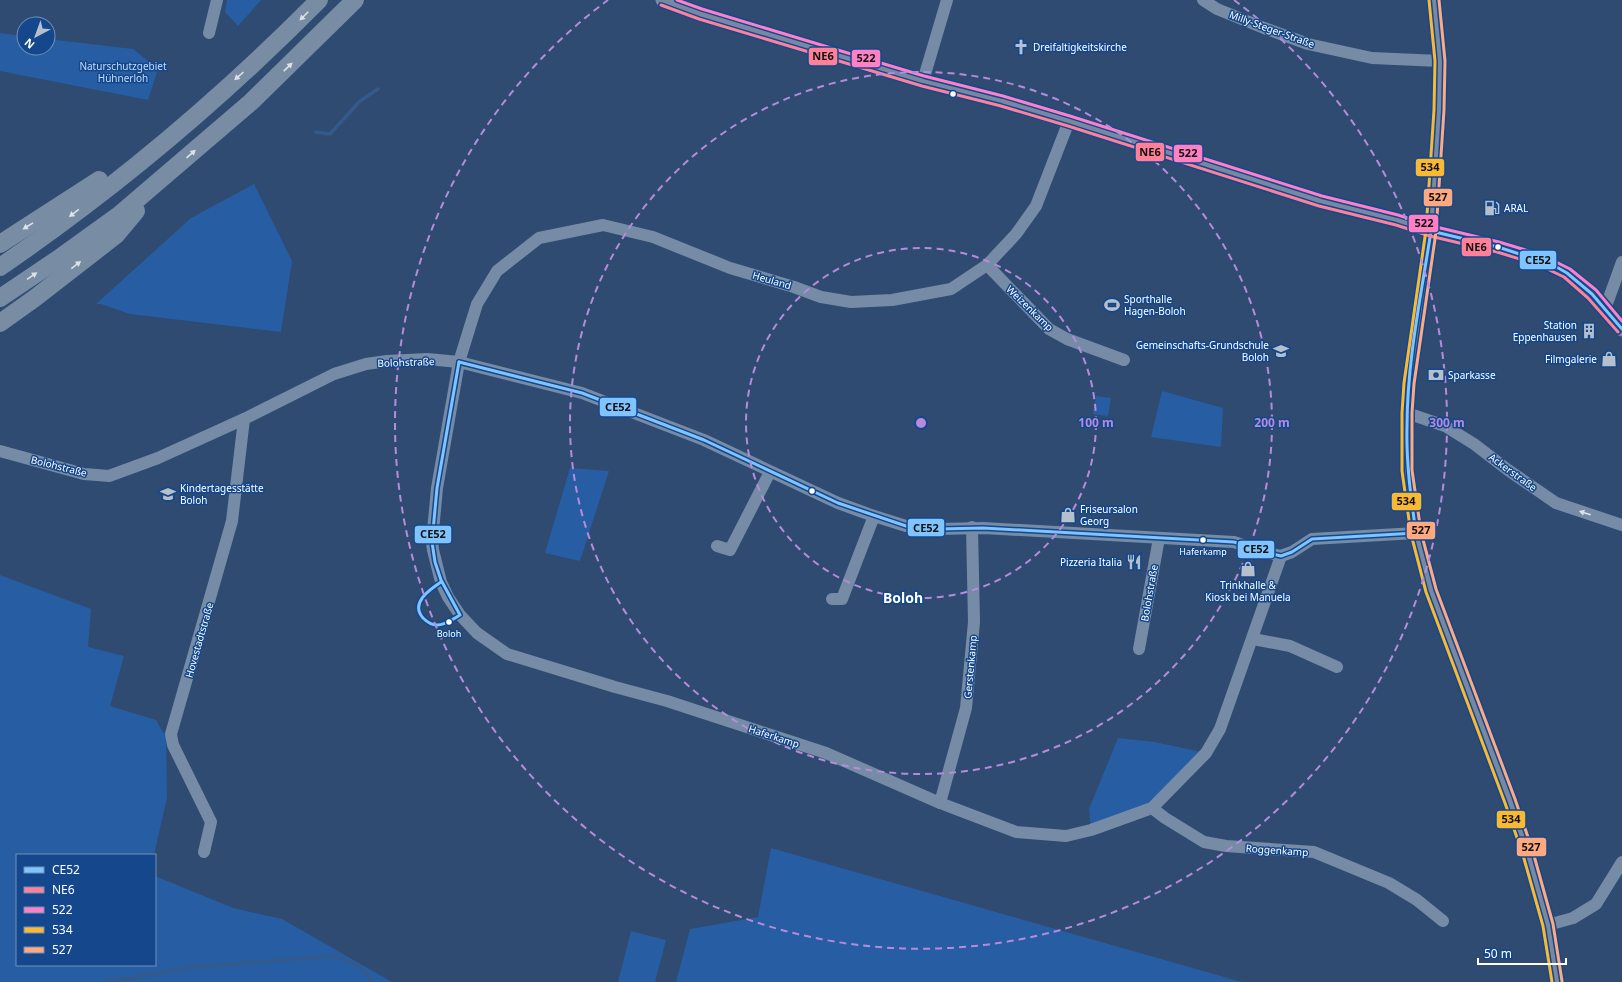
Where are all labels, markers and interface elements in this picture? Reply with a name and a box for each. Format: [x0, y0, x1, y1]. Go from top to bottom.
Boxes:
street label: Milly-Steger-Straße [1228, 7, 1317, 51]
one-way arrow [299, 11, 309, 21]
north arrow [16, 16, 56, 56]
text: N [21, 35, 37, 53]
church icon: Dreifaltigkeitskirche [1012, 38, 1030, 56]
place label: Dreifaltigkeitskirche [1033, 40, 1127, 54]
line badge: NE6 [808, 47, 838, 66]
text: NE6 [812, 48, 834, 63]
line badge: 522 [851, 49, 881, 68]
text: 522 [857, 50, 875, 65]
park label: Naturschutzgebiet Hühnerloh [79, 59, 167, 85]
one-way arrow [283, 62, 293, 72]
one-way arrow [234, 71, 243, 80]
unlabelled marker [948, 89, 958, 99]
line badge: NE6 [1135, 142, 1165, 162]
text: NE6 [1139, 144, 1161, 159]
line badge: 522 [1173, 144, 1203, 163]
text: 522 [1179, 145, 1197, 160]
one-way arrow [186, 149, 196, 158]
line badge: 534 [1415, 158, 1445, 177]
text: 534 [1421, 159, 1440, 174]
line badge: 527 [1423, 188, 1453, 207]
text: 527 [1429, 189, 1447, 204]
fuel station icon: ARAL [1483, 199, 1501, 217]
place label: ARAL [1504, 201, 1528, 215]
one-way arrow [69, 209, 80, 217]
line badge: 522 [1408, 214, 1439, 233]
text: 522 [1415, 215, 1433, 230]
one-way arrow [22, 222, 33, 230]
line badge: NE6 [1461, 237, 1492, 257]
text: NE6 [1465, 239, 1487, 254]
unlabelled marker [1493, 242, 1503, 252]
line badge: CE52 [1519, 250, 1557, 270]
text: CE52 [1525, 252, 1551, 267]
one-way arrow [71, 261, 82, 270]
street label: Heuland [751, 268, 793, 292]
one-way arrow [27, 272, 38, 280]
street label: Weizenkamp [1003, 282, 1057, 334]
place label: Sporthalle Hagen-Boloh [1124, 292, 1186, 318]
sports icon: Sporthalle Hagen-Boloh [1103, 296, 1121, 314]
place label: Station Eppenhausen [1513, 318, 1577, 344]
building icon: Station Eppenhausen [1580, 322, 1598, 340]
place label: Gemeinschafts-Grundschule Boloh [1136, 338, 1269, 364]
school or university icon: Gemeinschafts-Grundschule Boloh [1272, 342, 1290, 360]
shop icon: Filmgalerie [1600, 350, 1618, 368]
place label: Filmgalerie [1545, 352, 1597, 366]
street label: Bolohstraße [377, 354, 435, 370]
bank icon: Sparkasse [1427, 366, 1445, 384]
place label: Sparkasse [1448, 368, 1496, 382]
line badge: CE52 [599, 397, 637, 417]
text: CE52 [605, 399, 631, 414]
text: 100 m [1078, 414, 1114, 431]
text: 200 m [1254, 414, 1290, 431]
text: 300 m [1429, 414, 1465, 431]
centre of rings [914, 416, 928, 430]
street label: Ackerstraße [1486, 450, 1540, 494]
street label: Bolohstraße [30, 452, 89, 480]
place label: Kindertagesstätte Boloh [180, 481, 264, 507]
school or university icon: Kindertagesstätte Boloh [159, 485, 177, 503]
unlabelled marker [807, 486, 817, 496]
line badge: 534 [1391, 492, 1422, 511]
text: 534 [1397, 493, 1416, 508]
place label: Friseursalon Georg [1080, 502, 1138, 528]
shop icon: Friseursalon Georg [1059, 506, 1077, 524]
one-way arrow [1579, 509, 1591, 515]
line badge: CE52 [907, 518, 945, 537]
text: CE52 [913, 520, 939, 535]
line badge: 527 [1406, 521, 1436, 540]
text: 527 [1412, 522, 1430, 537]
line badge: CE52 [414, 525, 452, 544]
text: CE52 [420, 526, 446, 541]
marker: Haferkamp [1198, 535, 1208, 545]
line badge: CE52 [1237, 540, 1275, 559]
text: CE52 [1243, 541, 1269, 556]
place label: Haferkamp [1179, 545, 1227, 558]
restaurant icon: Pizzeria Italia [1125, 553, 1143, 571]
place label: Pizzeria Italia [1060, 555, 1122, 569]
shop icon: Trinkhalle & Kiosk bei Manuela [1239, 560, 1257, 578]
street label: Bolohstraße [1137, 563, 1161, 622]
place label: Trinkhalle & Kiosk bei Manuela [1205, 578, 1291, 604]
district label: Boloh [883, 588, 923, 607]
street label: Hovestadtstraße [182, 600, 217, 679]
marker: Boloh [444, 617, 454, 627]
place label: Boloh [437, 627, 461, 640]
street label: Gerstenkamp [960, 635, 980, 699]
street label: Haferkamp [747, 721, 801, 751]
line badge: 534 [1496, 810, 1526, 829]
text: 534 [1502, 811, 1521, 826]
line badge: 527 [1516, 837, 1547, 857]
text: 527 [1522, 839, 1540, 854]
street label: Roggenkamp [1245, 841, 1309, 859]
legend [16, 854, 156, 966]
text: CE52 [52, 861, 80, 878]
text: NE6 [52, 881, 75, 898]
text: 522 [52, 901, 73, 918]
text: 534 [52, 921, 73, 938]
scale bar [1478, 940, 1566, 966]
text: 527 [52, 941, 73, 958]
text: 50 m [1484, 945, 1512, 962]

